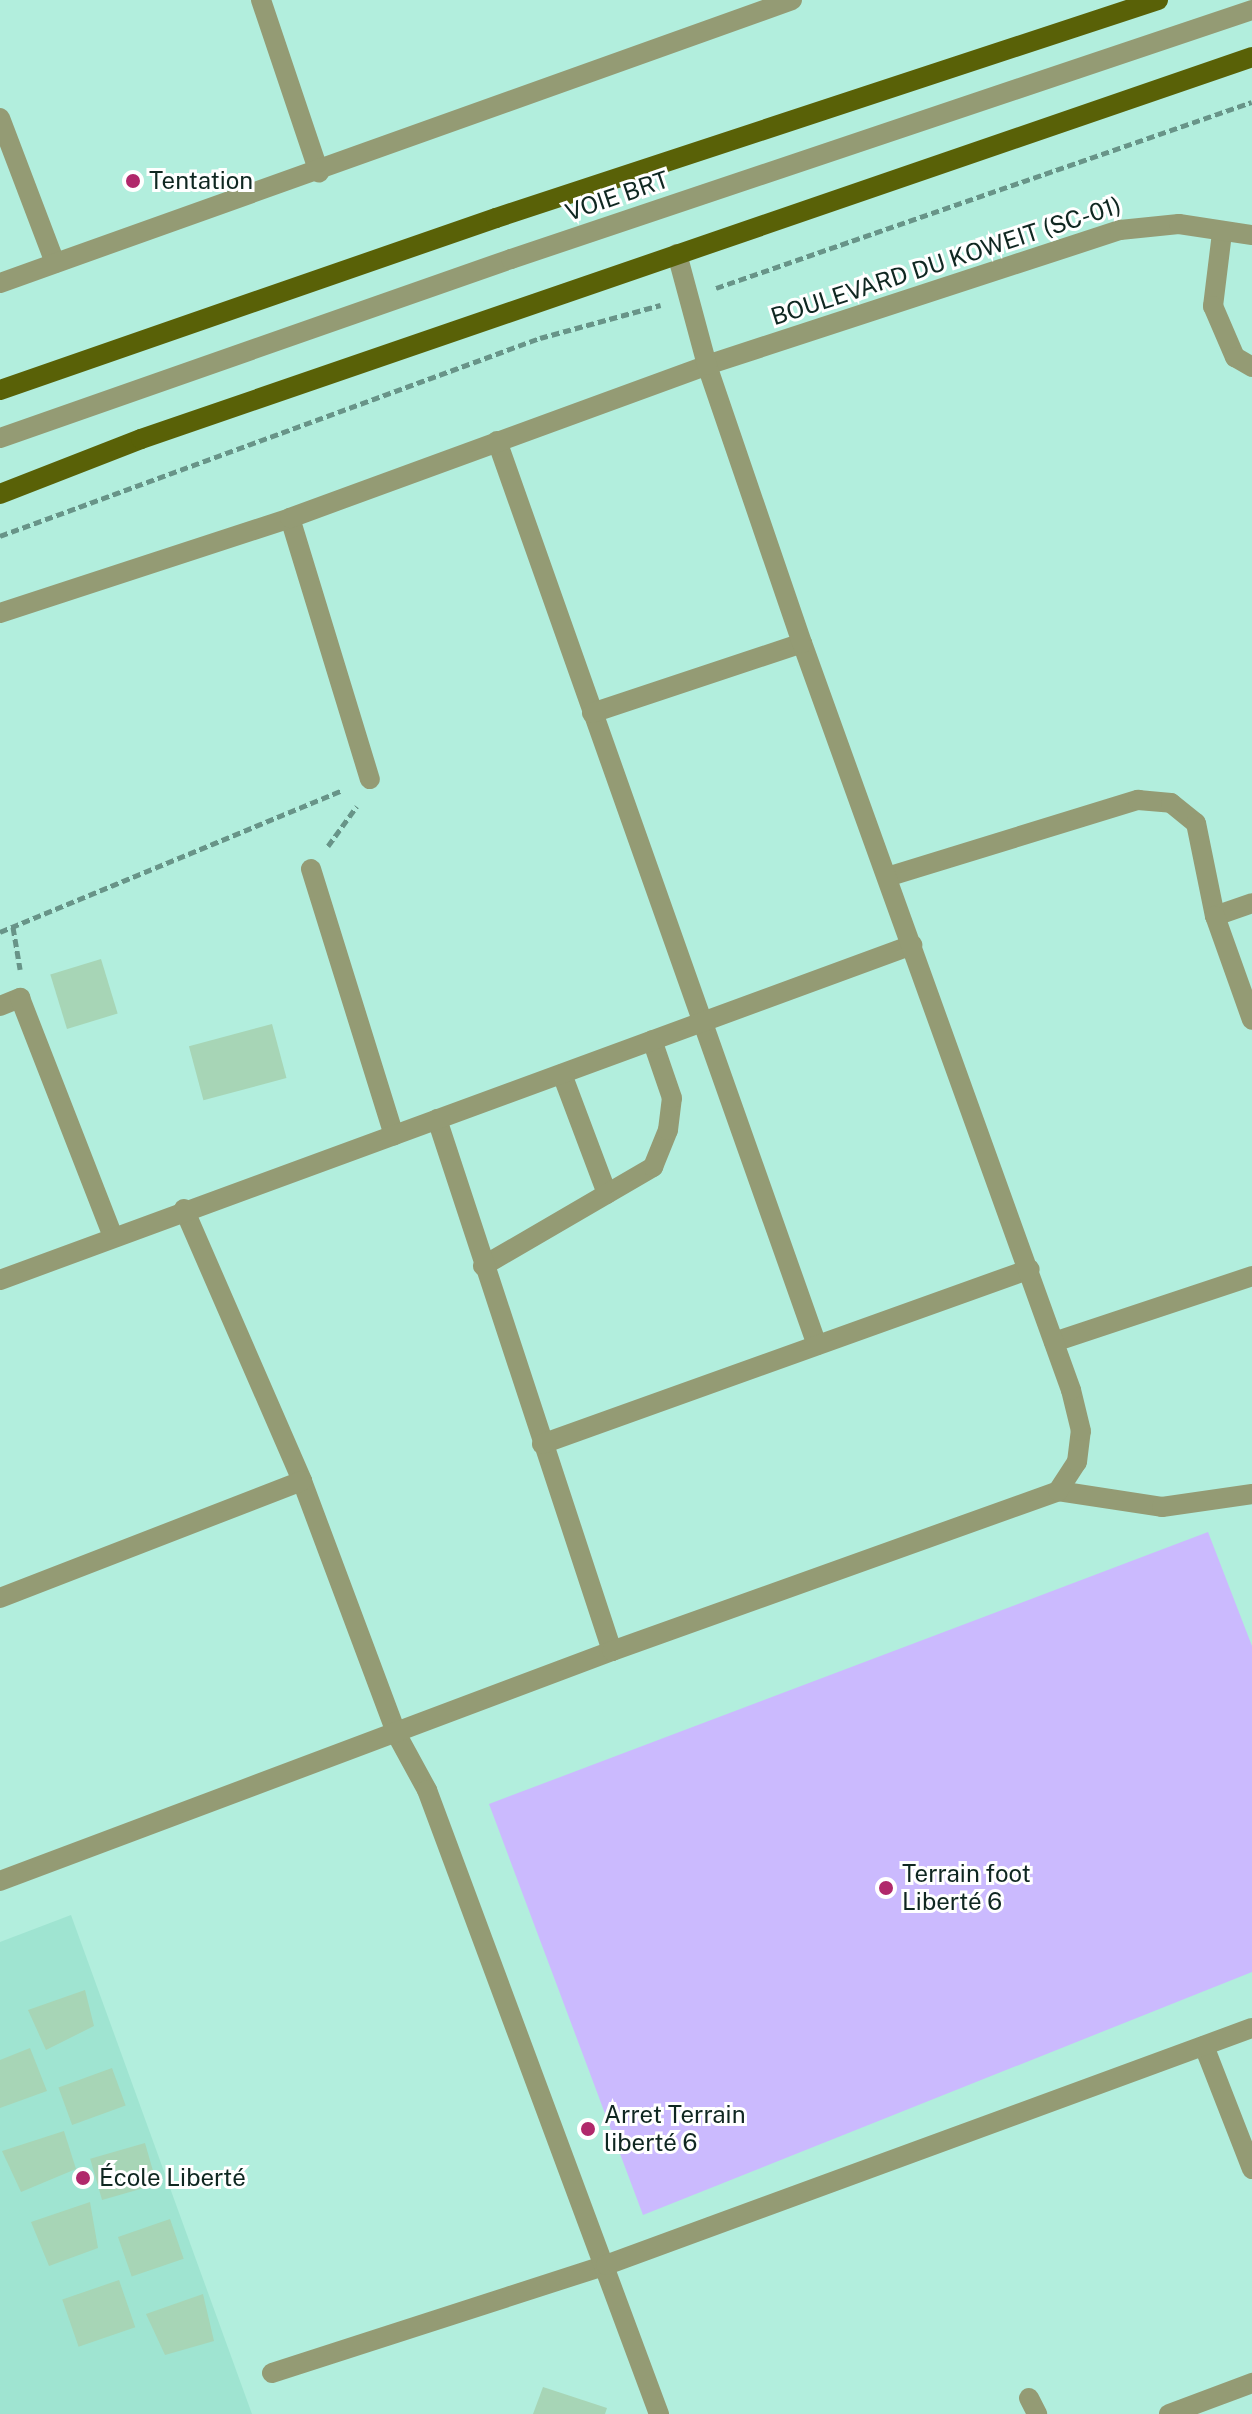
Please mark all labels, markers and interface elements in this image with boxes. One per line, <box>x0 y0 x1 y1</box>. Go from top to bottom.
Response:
street label: VOIE BRT <box>562 165 672 227</box>
place label: Tentation <box>149 167 253 195</box>
marker: Tentation <box>124 172 142 190</box>
street label: BOULEVARD DU KOWEIT (SC-01) <box>767 191 1125 331</box>
place label: Terrain foot Liberté 6 <box>902 1860 1031 1916</box>
marker: Terrain foot Liberté 6 <box>877 1879 895 1897</box>
place label: Arret Terrain liberté 6 <box>604 2101 746 2157</box>
marker: Arret Terrain liberté 6 <box>579 2120 597 2138</box>
place label: École Liberté <box>99 2164 246 2192</box>
marker: École Liberté <box>74 2169 92 2187</box>

